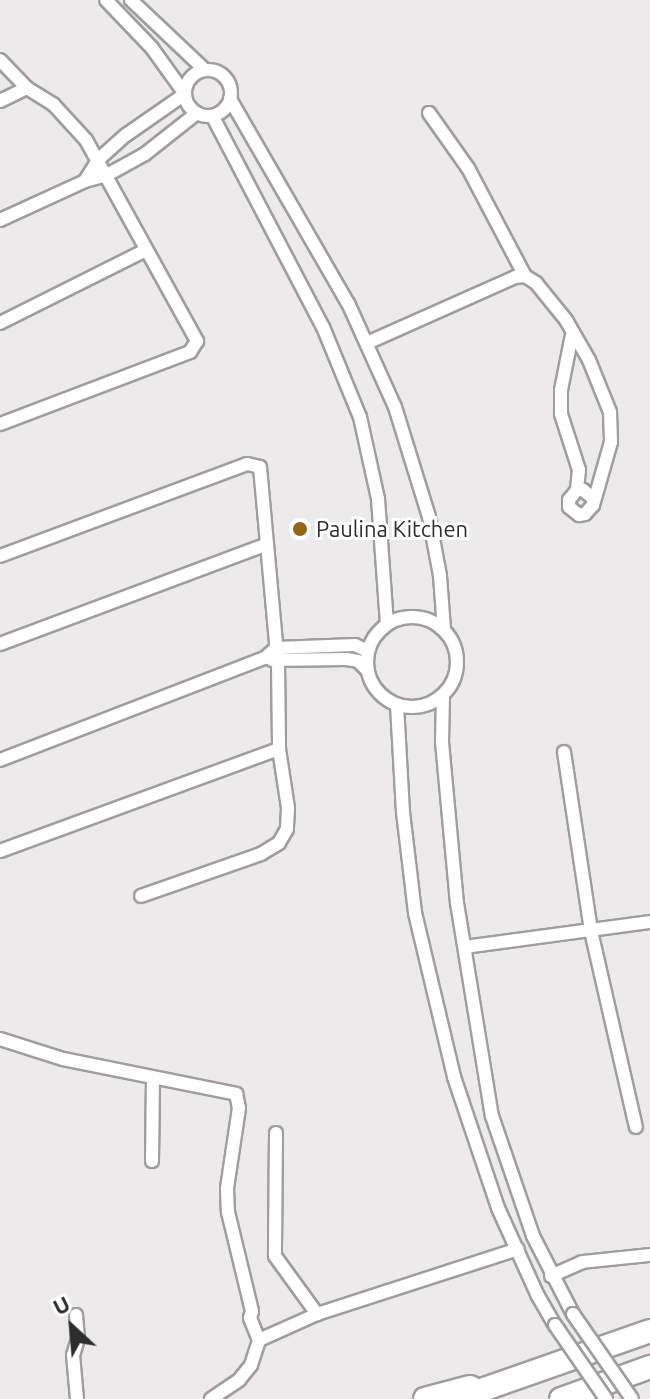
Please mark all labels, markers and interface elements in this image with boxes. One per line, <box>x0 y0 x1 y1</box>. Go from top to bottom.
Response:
place label: Paulina Kitchen <box>316 516 468 542</box>
marker: Paulina Kitchen <box>291 520 309 538</box>
north arrow <box>32 1287 112 1367</box>
text: U <box>49 1290 74 1320</box>

